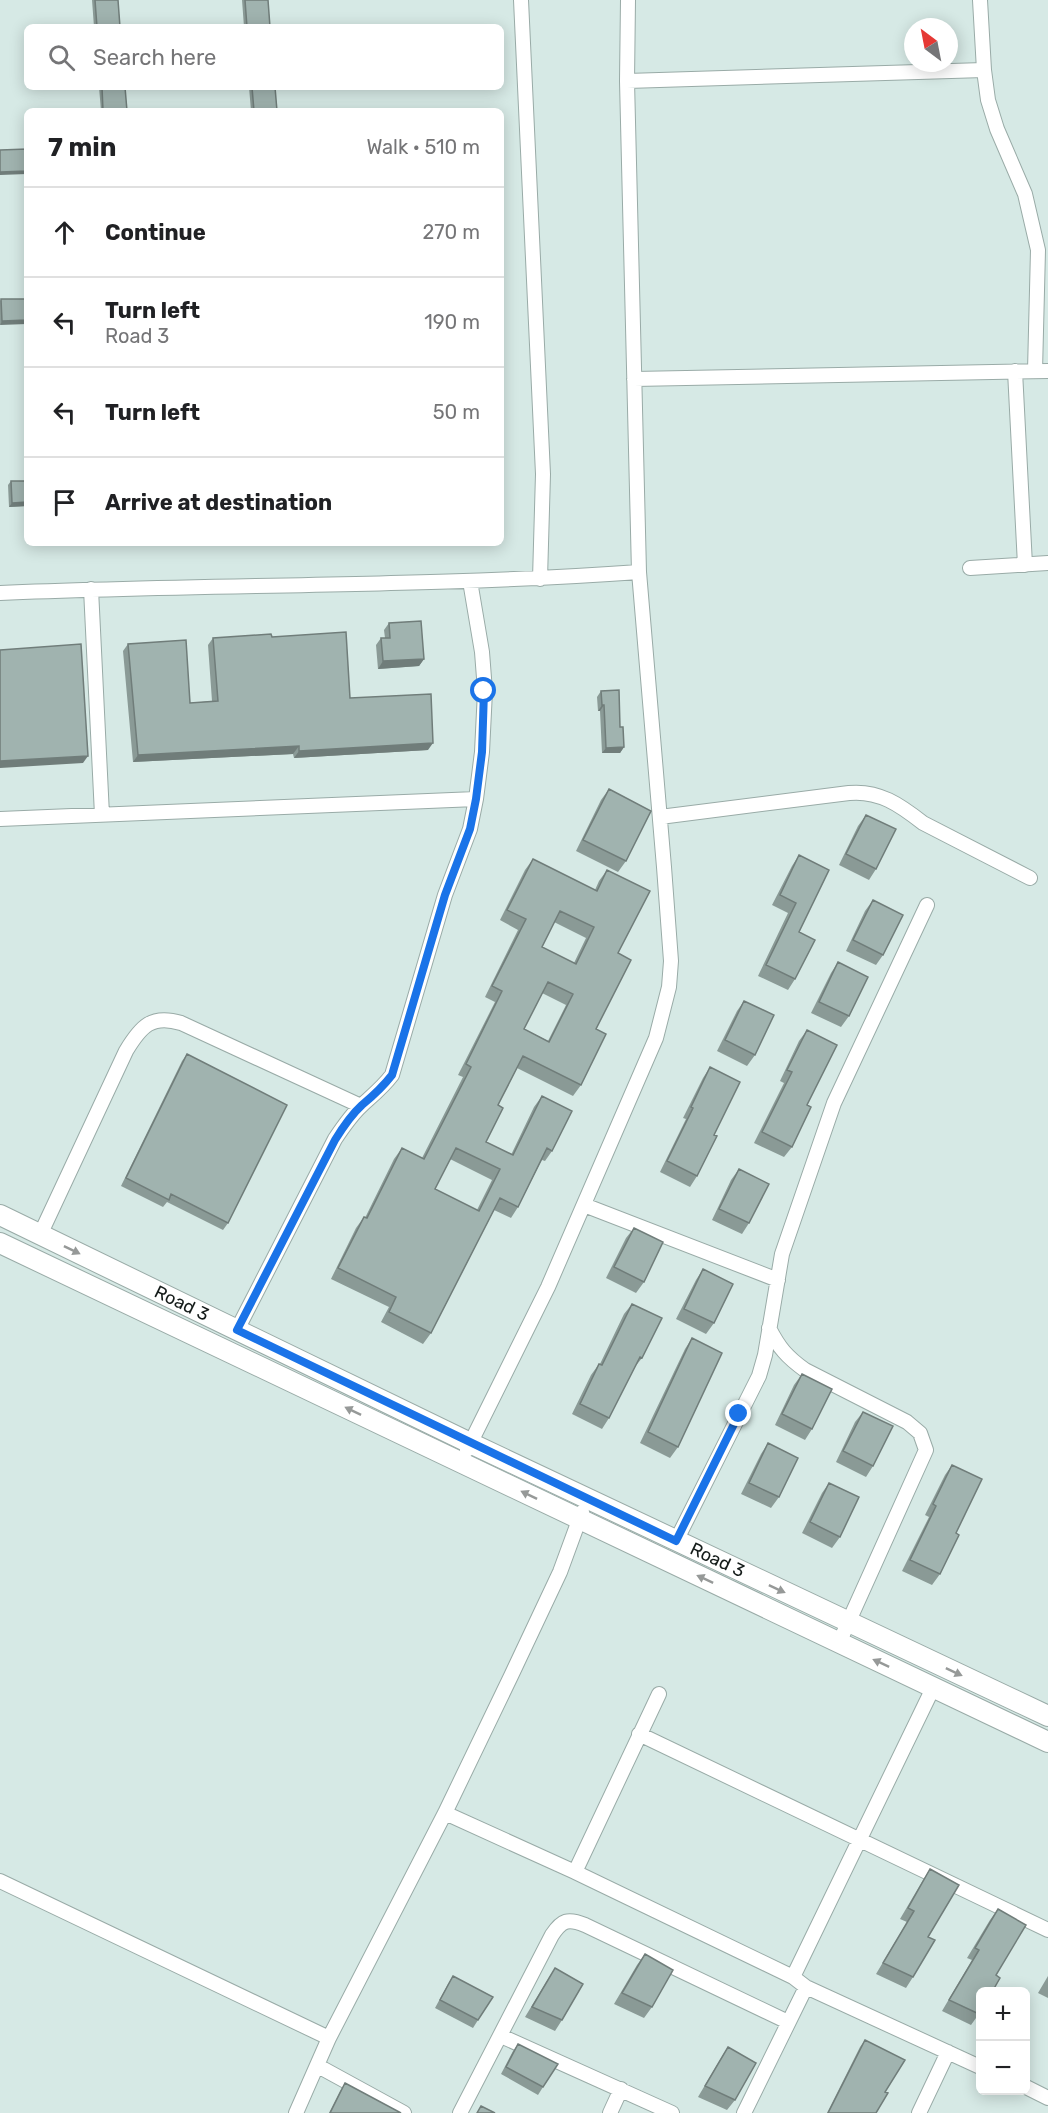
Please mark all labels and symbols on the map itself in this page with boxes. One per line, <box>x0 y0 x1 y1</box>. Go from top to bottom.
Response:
north arrow <box>904 18 958 72</box>
route start <box>470 677 496 703</box>
one-way arrow <box>63 1245 80 1254</box>
street label: Road 3 <box>151 1281 213 1326</box>
route end <box>725 1400 751 1426</box>
one-way arrow <box>344 1407 362 1417</box>
one-way arrow <box>520 1491 538 1501</box>
street label: Road 3 <box>687 1538 748 1582</box>
one-way arrow <box>697 1575 714 1584</box>
one-way arrow <box>769 1584 786 1593</box>
one-way arrow <box>873 1658 890 1667</box>
one-way arrow <box>945 1667 963 1677</box>

